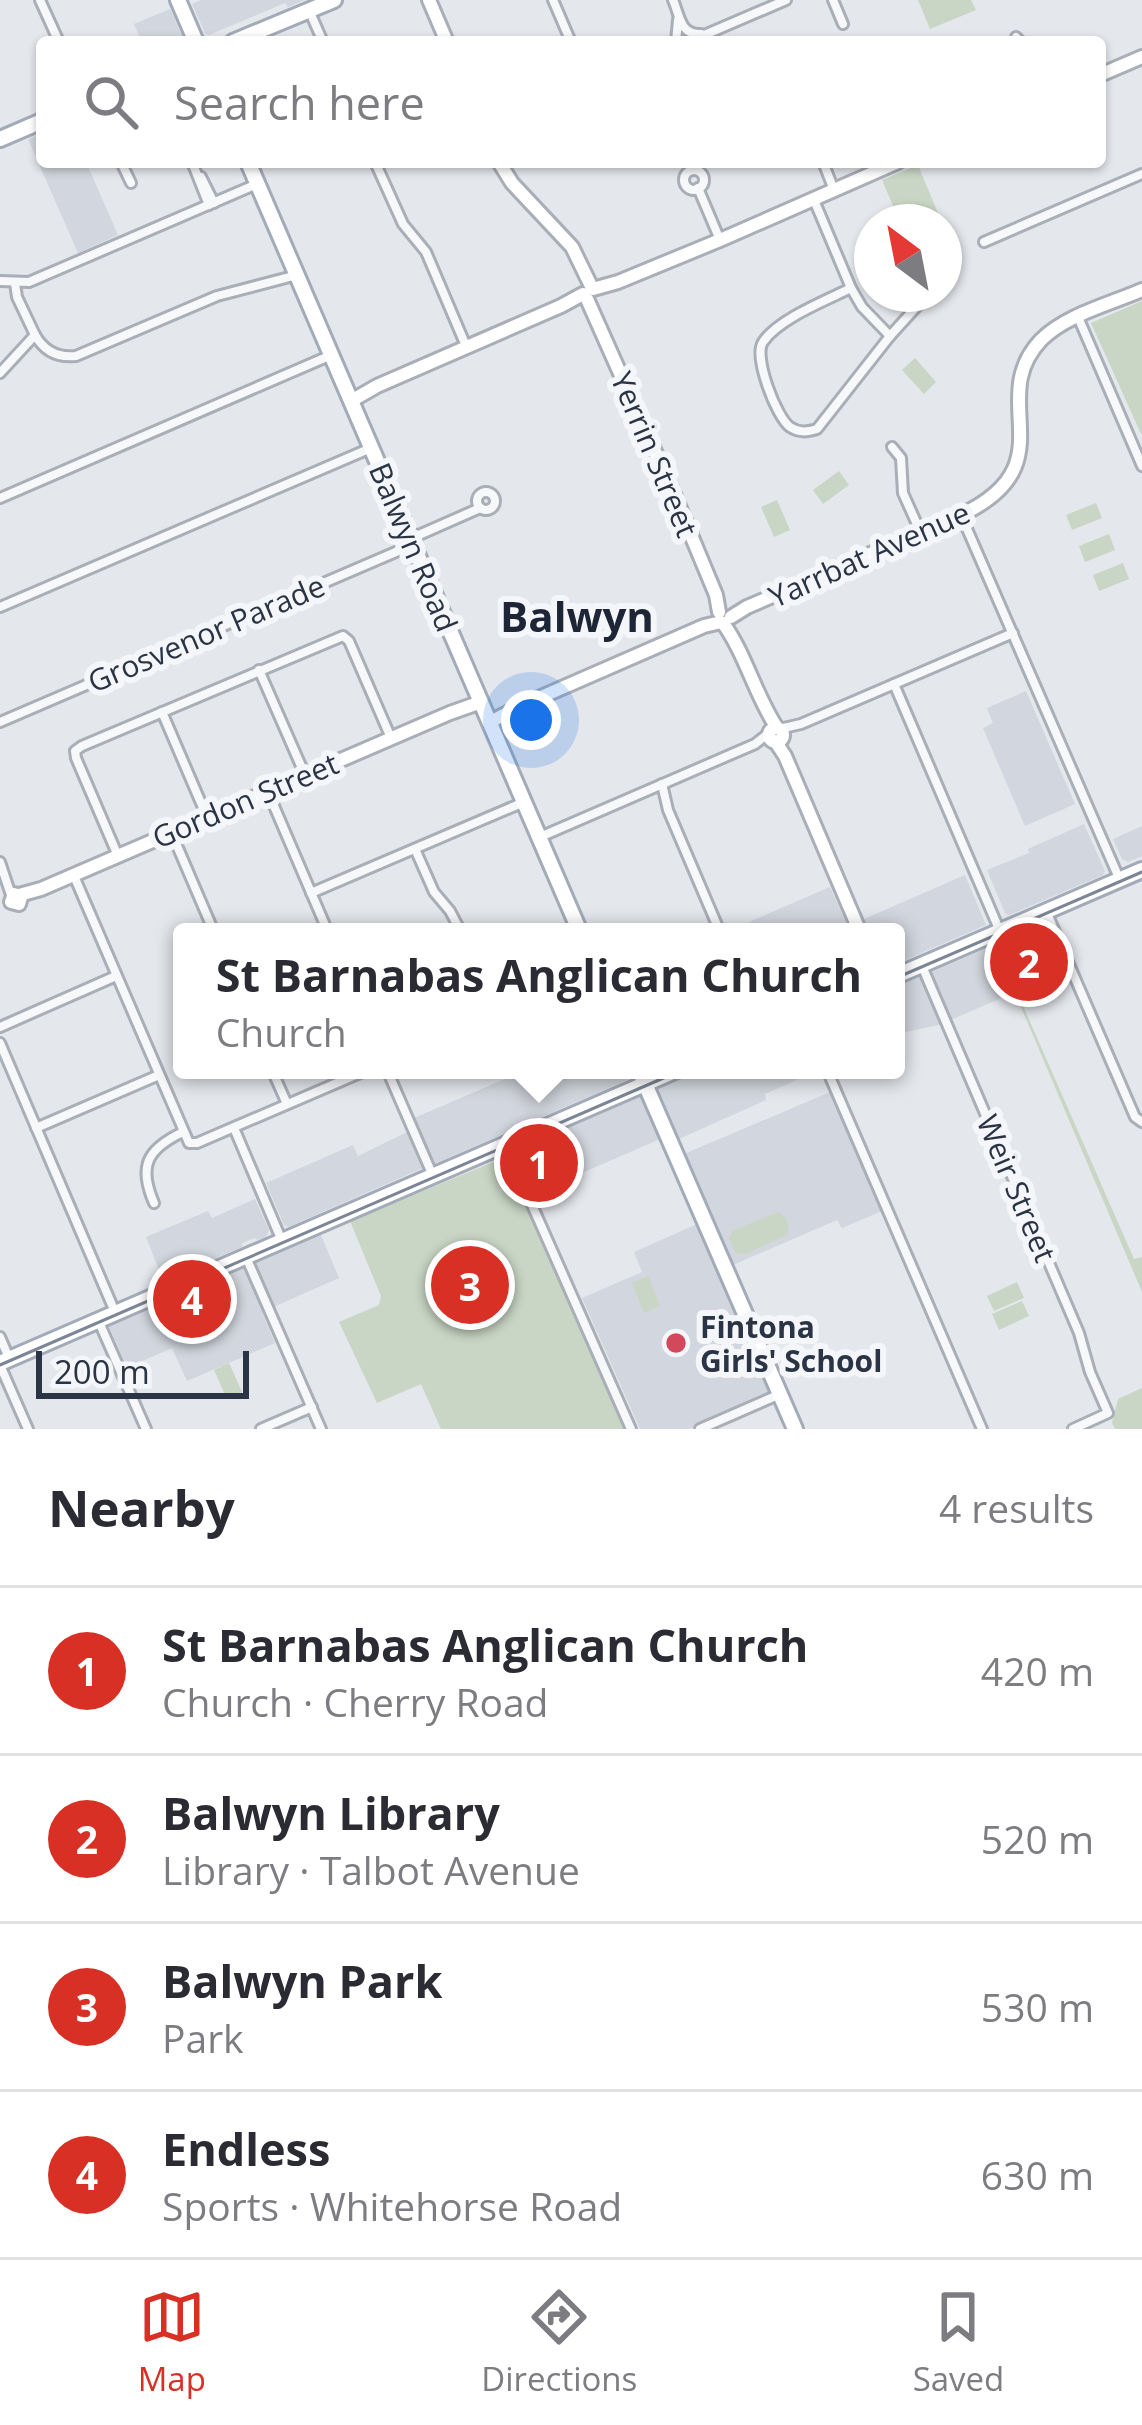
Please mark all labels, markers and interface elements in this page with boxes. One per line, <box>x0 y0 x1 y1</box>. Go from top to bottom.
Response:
search box <box>36 36 1106 168</box>
icon: search <box>78 69 144 135</box>
text: Search here <box>174 72 425 133</box>
north arrow <box>854 204 962 312</box>
street label: Yerrin Street <box>602 365 708 543</box>
street label: Balwyn Road <box>360 456 468 638</box>
street label: Yarrbat Avenue <box>762 491 976 617</box>
street label: Grosvenor Parade <box>81 565 331 701</box>
district label: Balwyn <box>500 587 654 644</box>
your location <box>501 690 561 750</box>
street label: Gordon Street <box>146 742 344 858</box>
pin: 2 <box>990 917 1068 1007</box>
popup <box>173 923 905 1079</box>
text: St Barnabas Anglican Church <box>216 944 862 1005</box>
text: Church <box>216 1005 347 1058</box>
street label: Weir Street <box>968 1108 1066 1268</box>
pin: 1 <box>500 1118 578 1208</box>
pin: 3 <box>431 1240 509 1330</box>
pin: 4 <box>153 1254 231 1344</box>
place label: Fintona Girls' School <box>700 1306 882 1381</box>
marker: Fintona Girls' School <box>663 1330 689 1356</box>
scale bar <box>36 1345 249 1398</box>
text: 200 m <box>54 1349 150 1394</box>
text: Nearby <box>48 1472 235 1542</box>
text: 4 results <box>939 1481 1094 1534</box>
text: St Barnabas Anglican Church <box>162 1614 808 1675</box>
text: 1 <box>76 1644 98 1697</box>
text: 420 m <box>981 1644 1094 1697</box>
text: Church · Cherry Road <box>162 1675 548 1728</box>
text: Balwyn Library <box>162 1782 500 1843</box>
text: 2 <box>76 1812 98 1865</box>
text: 520 m <box>981 1812 1094 1865</box>
text: Library · Talbot Avenue <box>162 1843 580 1896</box>
text: Balwyn Park <box>162 1950 442 2011</box>
text: 3 <box>76 1980 98 2033</box>
text: 530 m <box>981 1980 1094 2033</box>
text: Park <box>162 2011 244 2064</box>
text: Endless <box>162 2118 330 2179</box>
text: 4 <box>76 2148 98 2201</box>
text: 630 m <box>981 2148 1094 2201</box>
text: Sports · Whitehorse Road <box>162 2179 622 2232</box>
tab: Map <box>138 2284 206 2401</box>
tab: Directions <box>481 2284 637 2401</box>
tab: Saved <box>913 2284 1004 2401</box>

